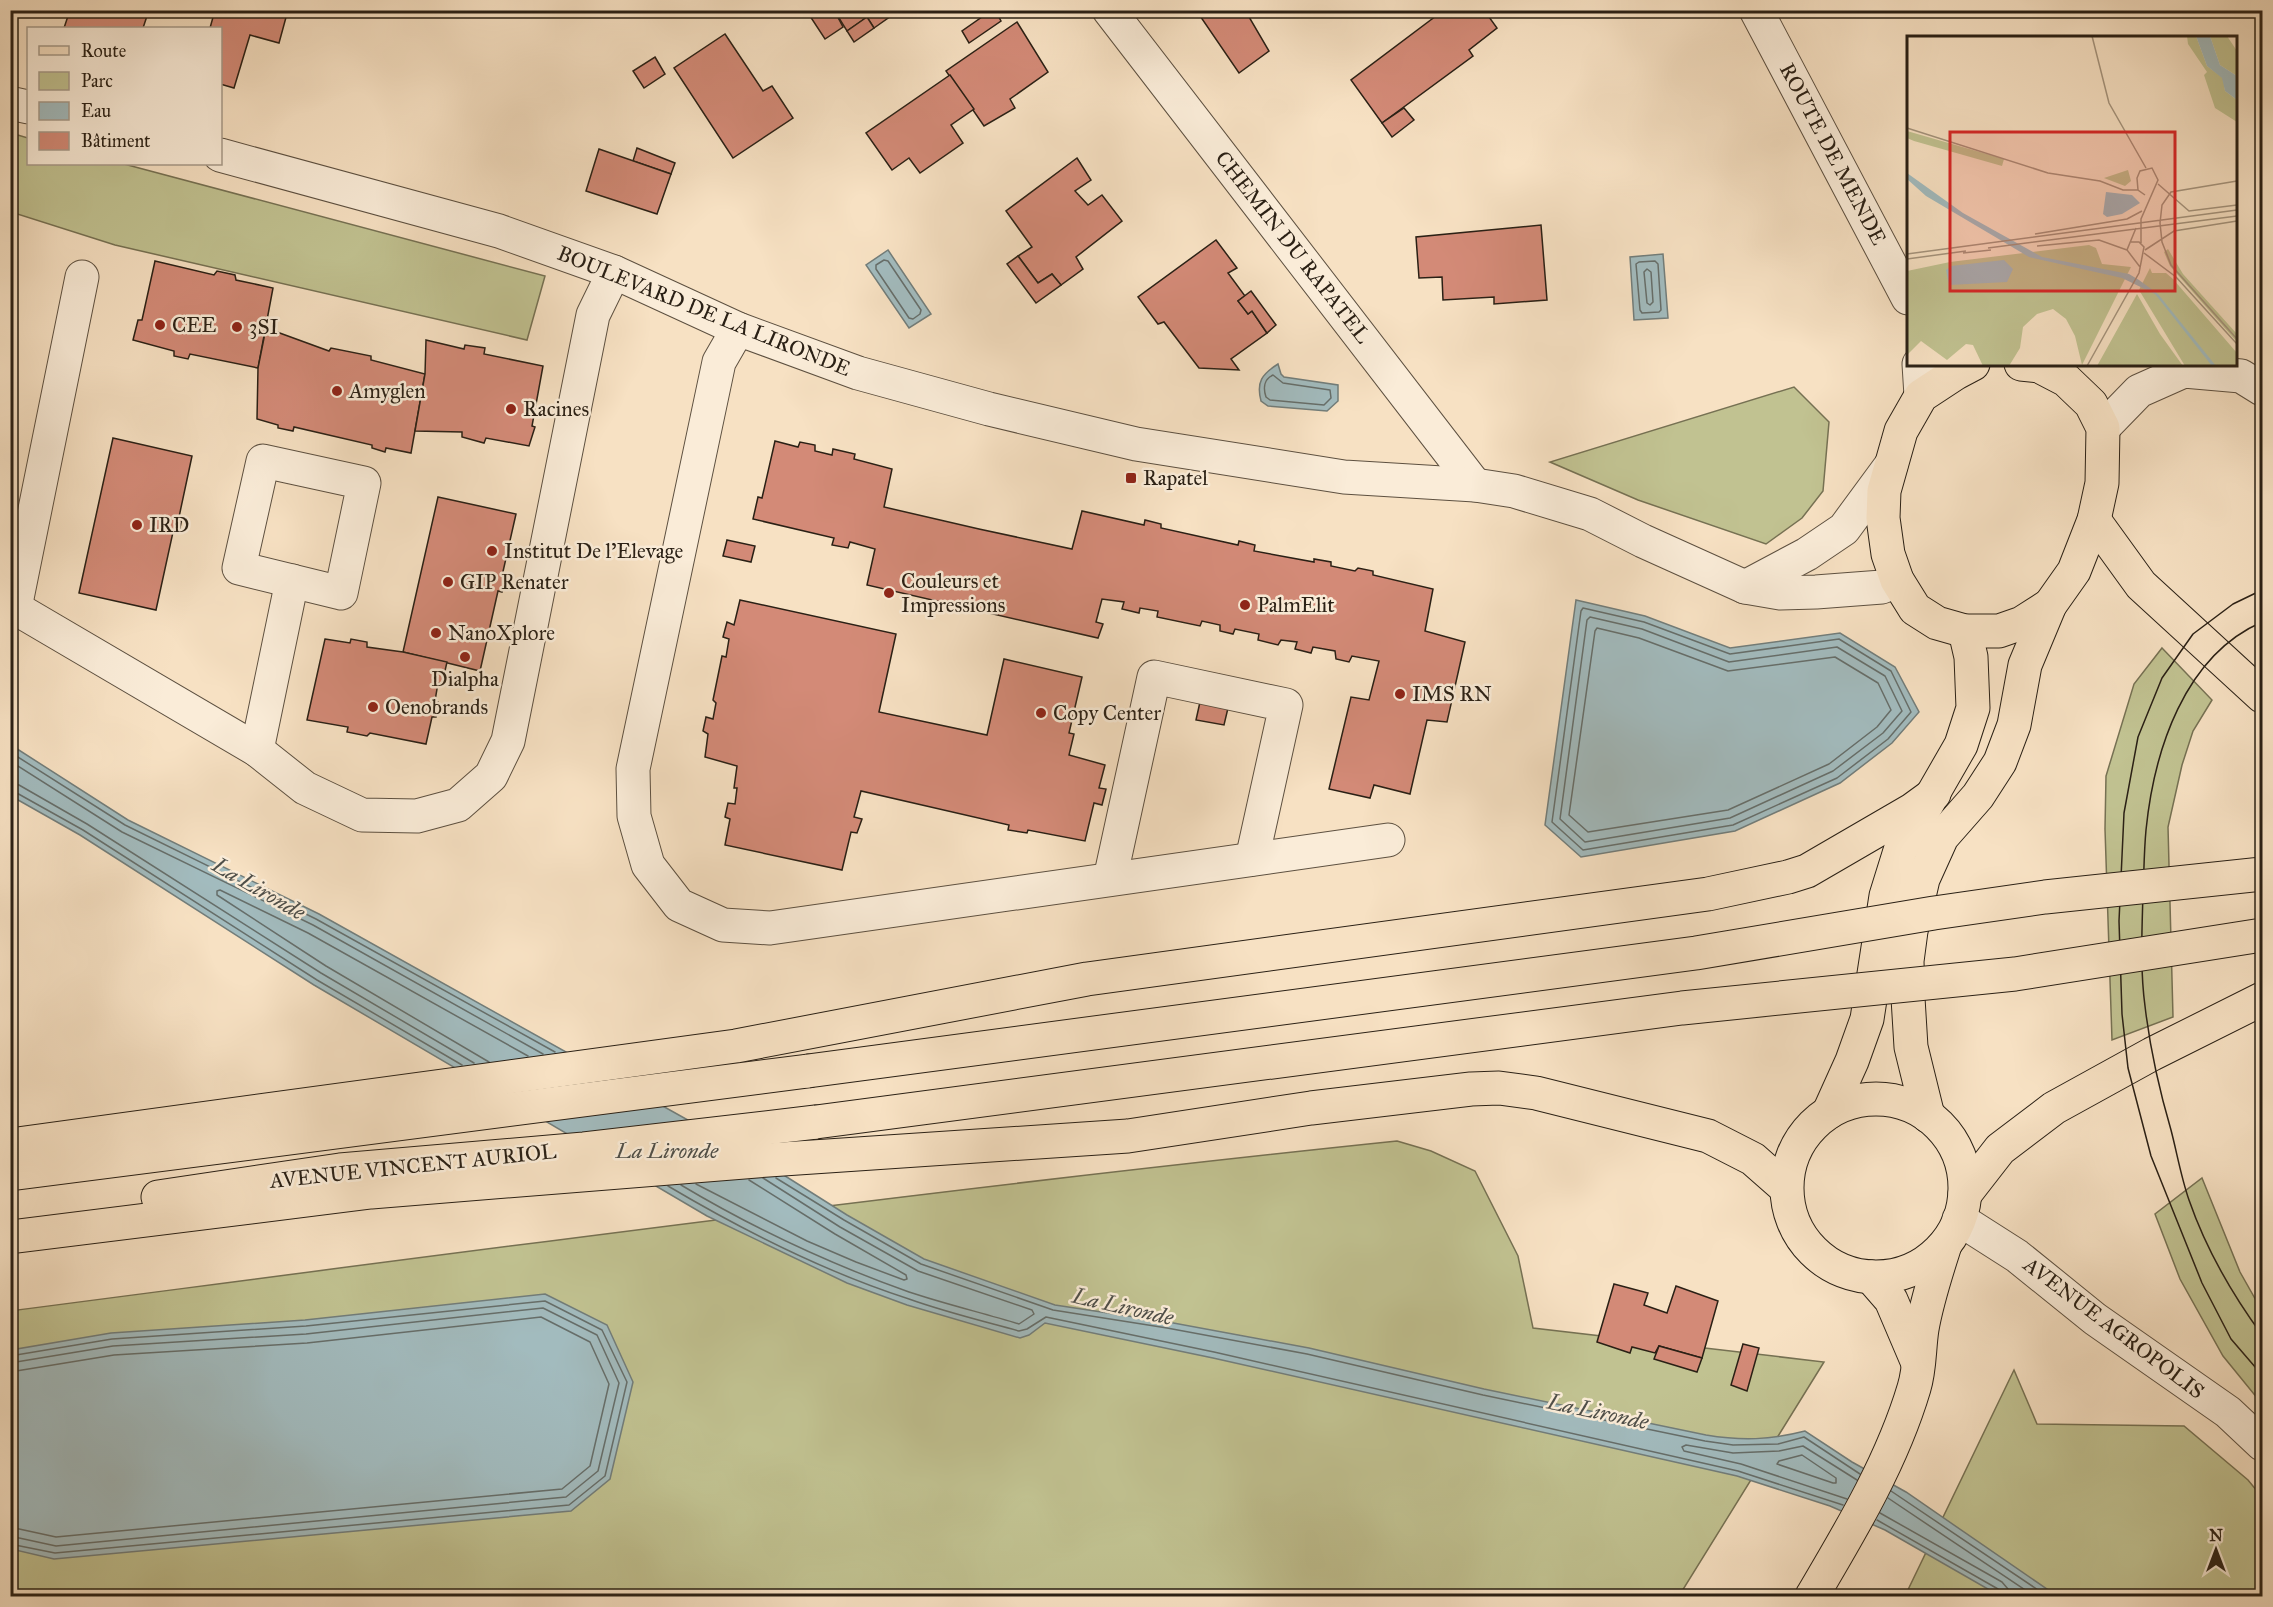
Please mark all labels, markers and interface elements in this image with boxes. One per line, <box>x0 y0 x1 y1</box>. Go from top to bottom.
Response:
legend <box>27 27 222 165</box>
inset map <box>1907 36 2237 366</box>
text: Route <box>81 40 126 62</box>
street label: ROUTE DE MENDE <box>1774 59 1892 249</box>
text: Parc <box>81 70 113 92</box>
text: Eau <box>81 100 111 122</box>
text: Bâtiment <box>81 130 151 152</box>
street label: CHEMIN DU RAPATEL <box>1210 146 1376 349</box>
street label: BOULEVARD DE LA LIRONDE <box>553 240 855 382</box>
place label: CEE <box>172 312 216 338</box>
place label: 3SI <box>249 314 278 340</box>
marker: CEE <box>153 318 167 332</box>
marker: 3SI <box>230 320 244 334</box>
place label: Amyglen <box>348 378 426 404</box>
marker: Amyglen <box>330 384 344 398</box>
place label: Racines <box>523 396 589 422</box>
marker: Racines <box>504 402 518 416</box>
place label: Rapatel <box>1143 465 1208 491</box>
marker: Rapatel <box>1124 471 1138 485</box>
place label: IRD <box>149 512 189 538</box>
marker: IRD <box>130 518 144 532</box>
place label: Institut De l'Elevage <box>504 538 683 564</box>
marker: Institut De l'Elevage <box>485 544 499 558</box>
place label: Couleurs et Impressions <box>901 568 1005 618</box>
place label: GIP Renater <box>460 569 569 595</box>
marker: GIP Renater <box>441 575 455 589</box>
marker: Couleurs et Impressions <box>882 586 896 600</box>
place label: PalmElit <box>1257 592 1335 618</box>
marker: PalmElit <box>1238 598 1252 612</box>
place label: NanoXplore <box>448 620 555 646</box>
marker: NanoXplore <box>429 626 443 640</box>
marker: Dialpha <box>458 650 472 664</box>
place label: Dialpha <box>431 666 499 692</box>
place label: IMS RN <box>1412 681 1492 707</box>
marker: IMS RN <box>1393 687 1407 701</box>
place label: Oenobrands <box>385 694 488 720</box>
marker: Oenobrands <box>366 700 380 714</box>
place label: Copy Center <box>1053 700 1161 726</box>
marker: Copy Center <box>1034 706 1048 720</box>
water label: La Lironde <box>207 851 311 926</box>
water label: La Lironde <box>615 1137 719 1164</box>
street label: AVENUE VINCENT AURIOL <box>267 1138 558 1194</box>
street label: AVENUE AGROPOLIS <box>2018 1251 2210 1404</box>
water label: La Lironde <box>1069 1282 1177 1331</box>
water label: La Lironde <box>1544 1387 1652 1436</box>
north arrow <box>2186 1520 2246 1580</box>
text: N <box>2209 1526 2223 1545</box>

